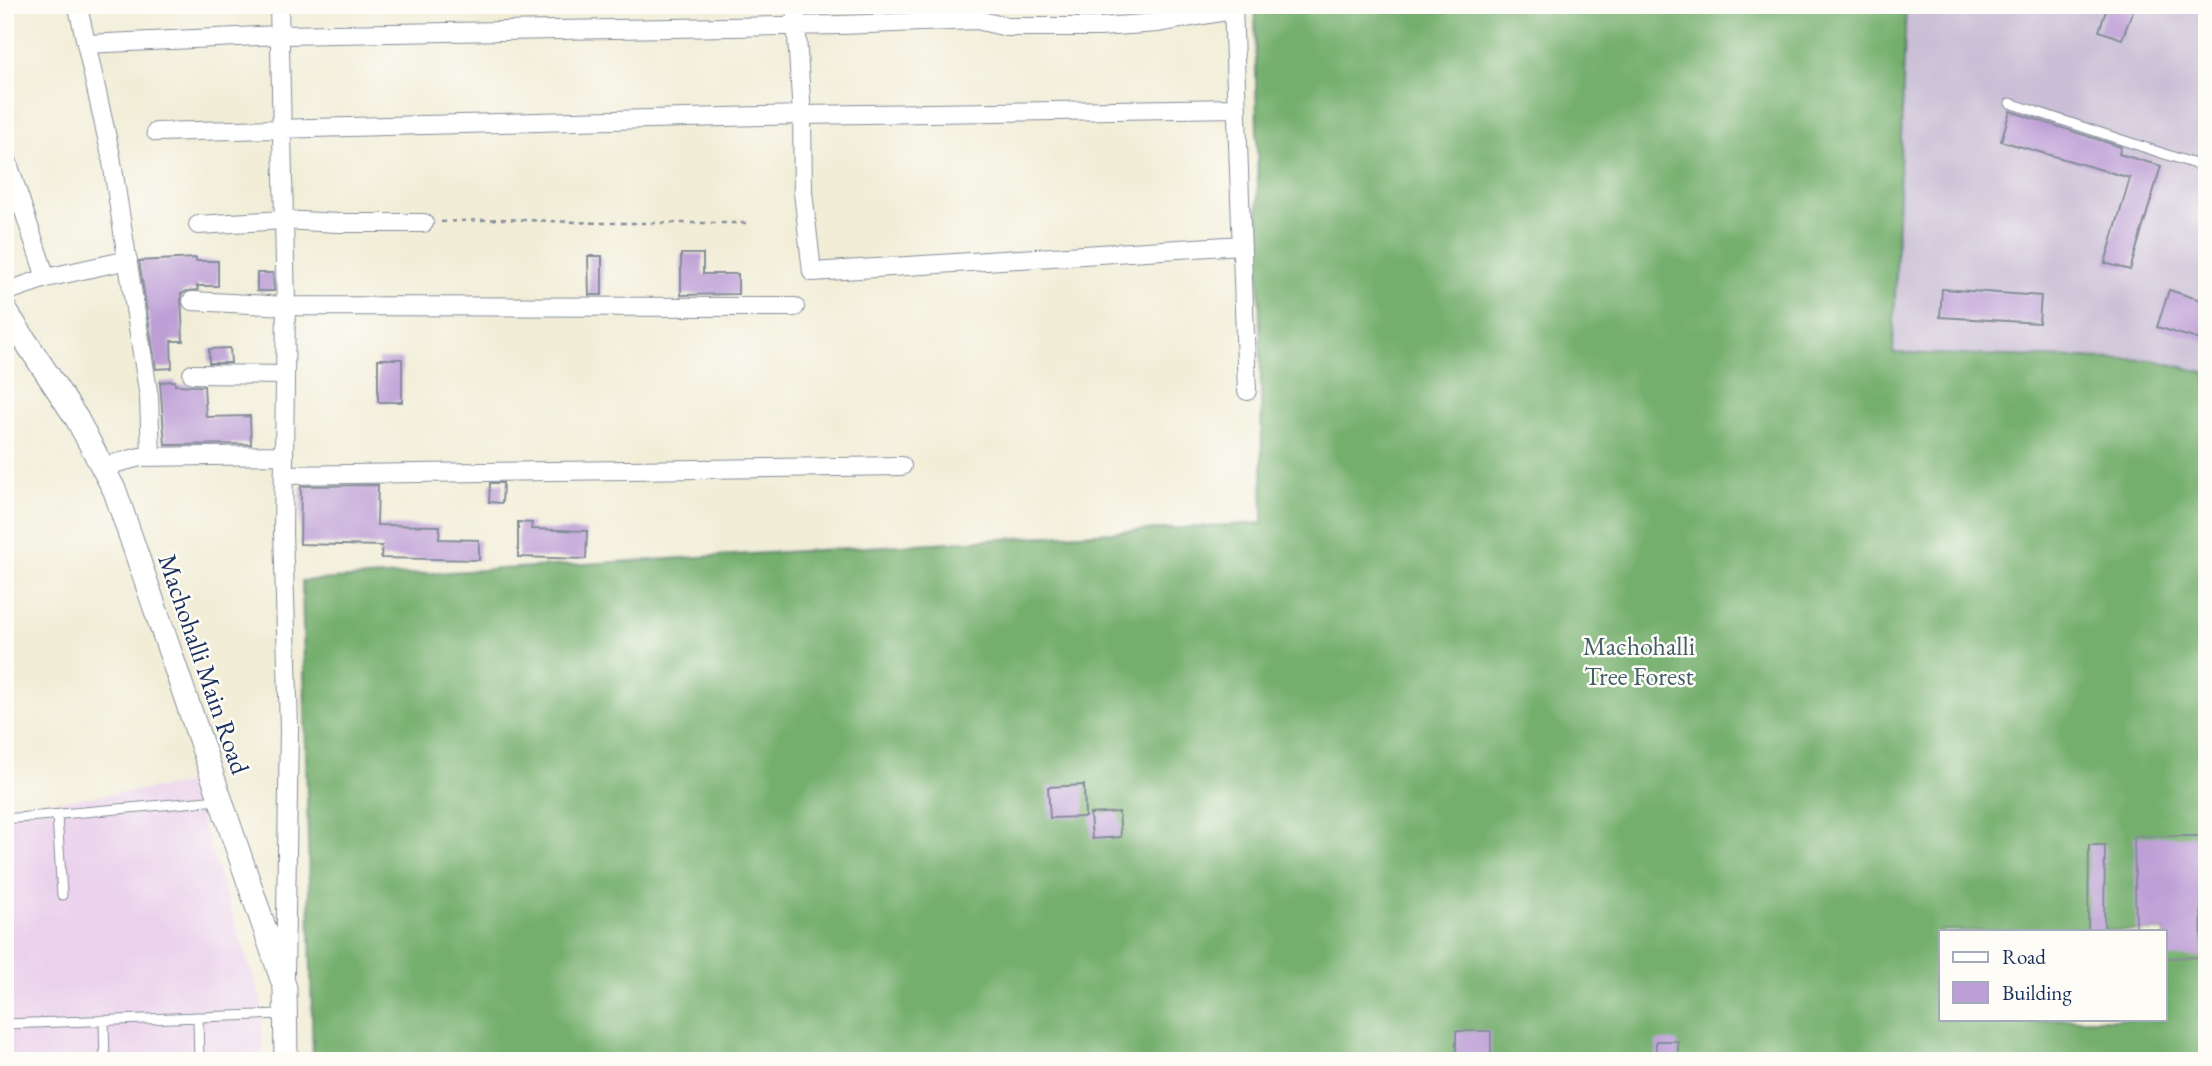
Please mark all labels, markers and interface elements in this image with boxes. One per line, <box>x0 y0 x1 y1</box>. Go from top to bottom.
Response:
street label: Machohalli Main Road <box>150 549 258 779</box>
park label: Machohalli Tree Forest <box>1583 629 1695 693</box>
legend <box>1939 930 2166 1020</box>
text: Road <box>2002 943 2046 970</box>
text: Building <box>2002 979 2072 1006</box>

